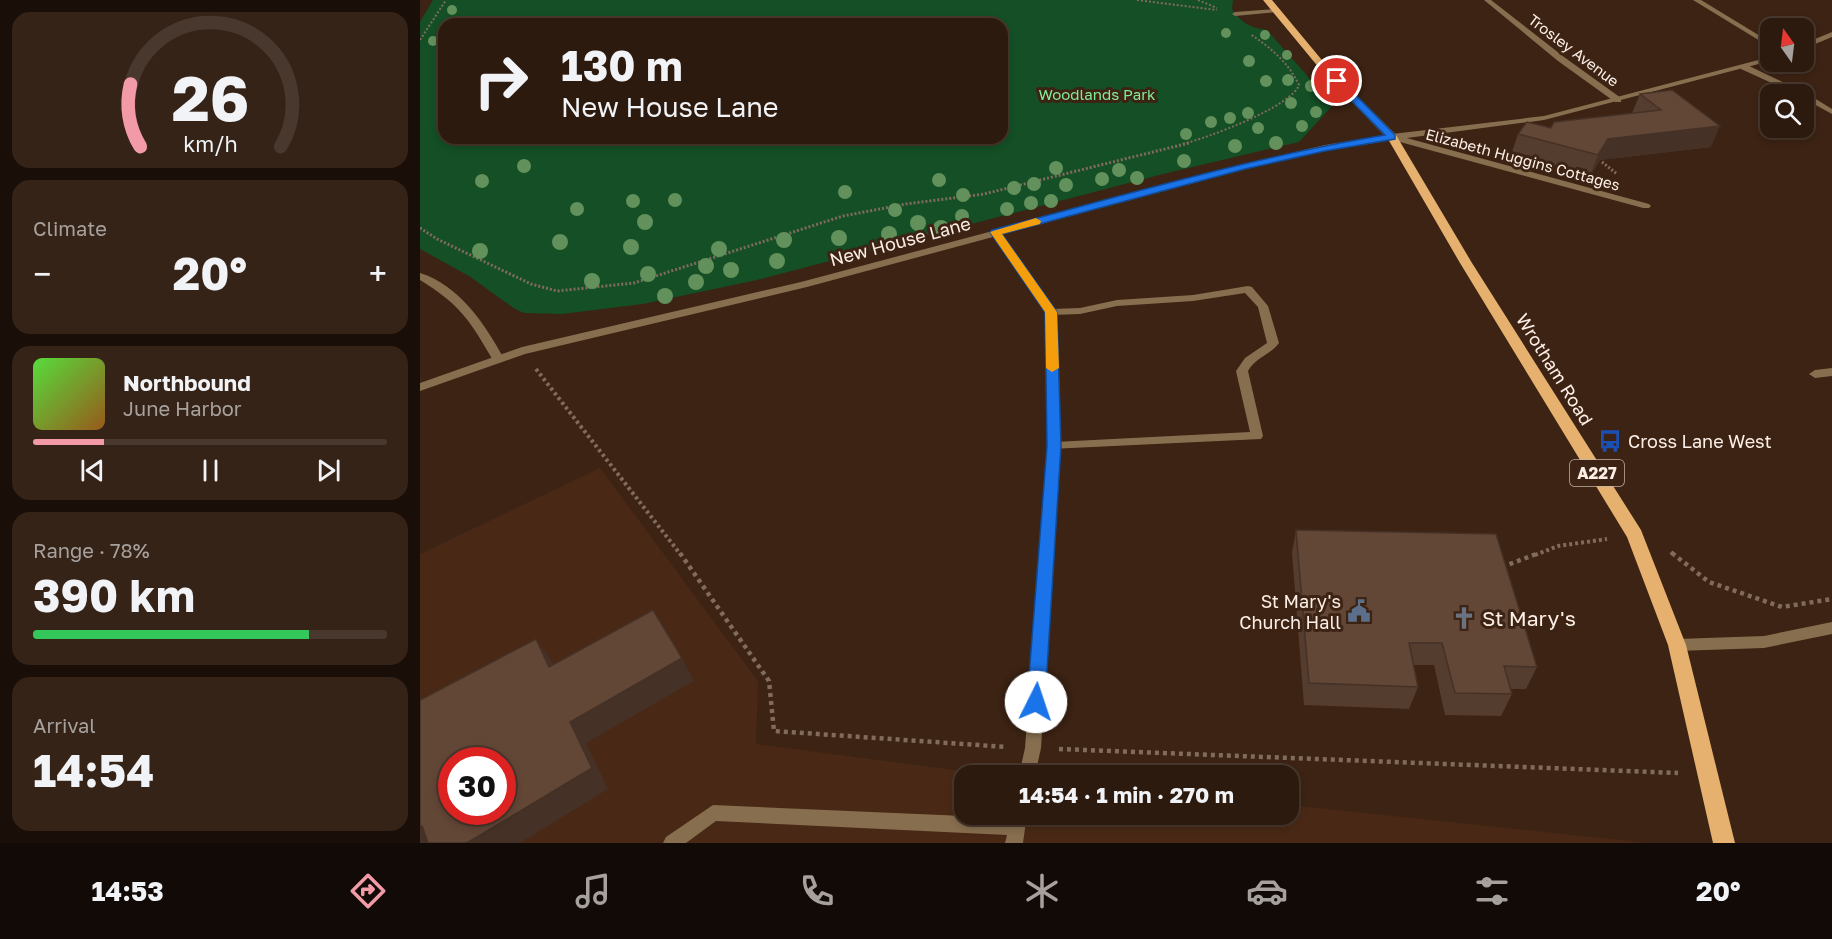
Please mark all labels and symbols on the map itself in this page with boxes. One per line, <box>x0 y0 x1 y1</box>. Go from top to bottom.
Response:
street label: Trosley Avenue <box>1525 10 1623 90</box>
north arrow <box>1760 18 1814 72</box>
pin <box>1311 55 1362 106</box>
park label: Woodlands Park <box>1039 85 1156 103</box>
street label: Elizabeth Huggins Cottages <box>1424 124 1622 194</box>
street label: New House Lane <box>827 212 973 270</box>
street label: Wrotham Road <box>1512 309 1598 429</box>
bus stop icon: Cross Lane West <box>1597 428 1623 454</box>
place label: Cross Lane West <box>1628 430 1772 452</box>
road number: A227 <box>1570 460 1624 486</box>
place label: St Mary's Church Hall <box>1239 590 1341 633</box>
public building icon: St Mary's Church Hall <box>1346 598 1372 624</box>
church icon: St Mary's <box>1451 605 1477 631</box>
place label: St Mary's <box>1482 605 1576 631</box>
position arrow <box>1004 670 1068 734</box>
speed limit sign: 30 <box>438 747 516 825</box>

